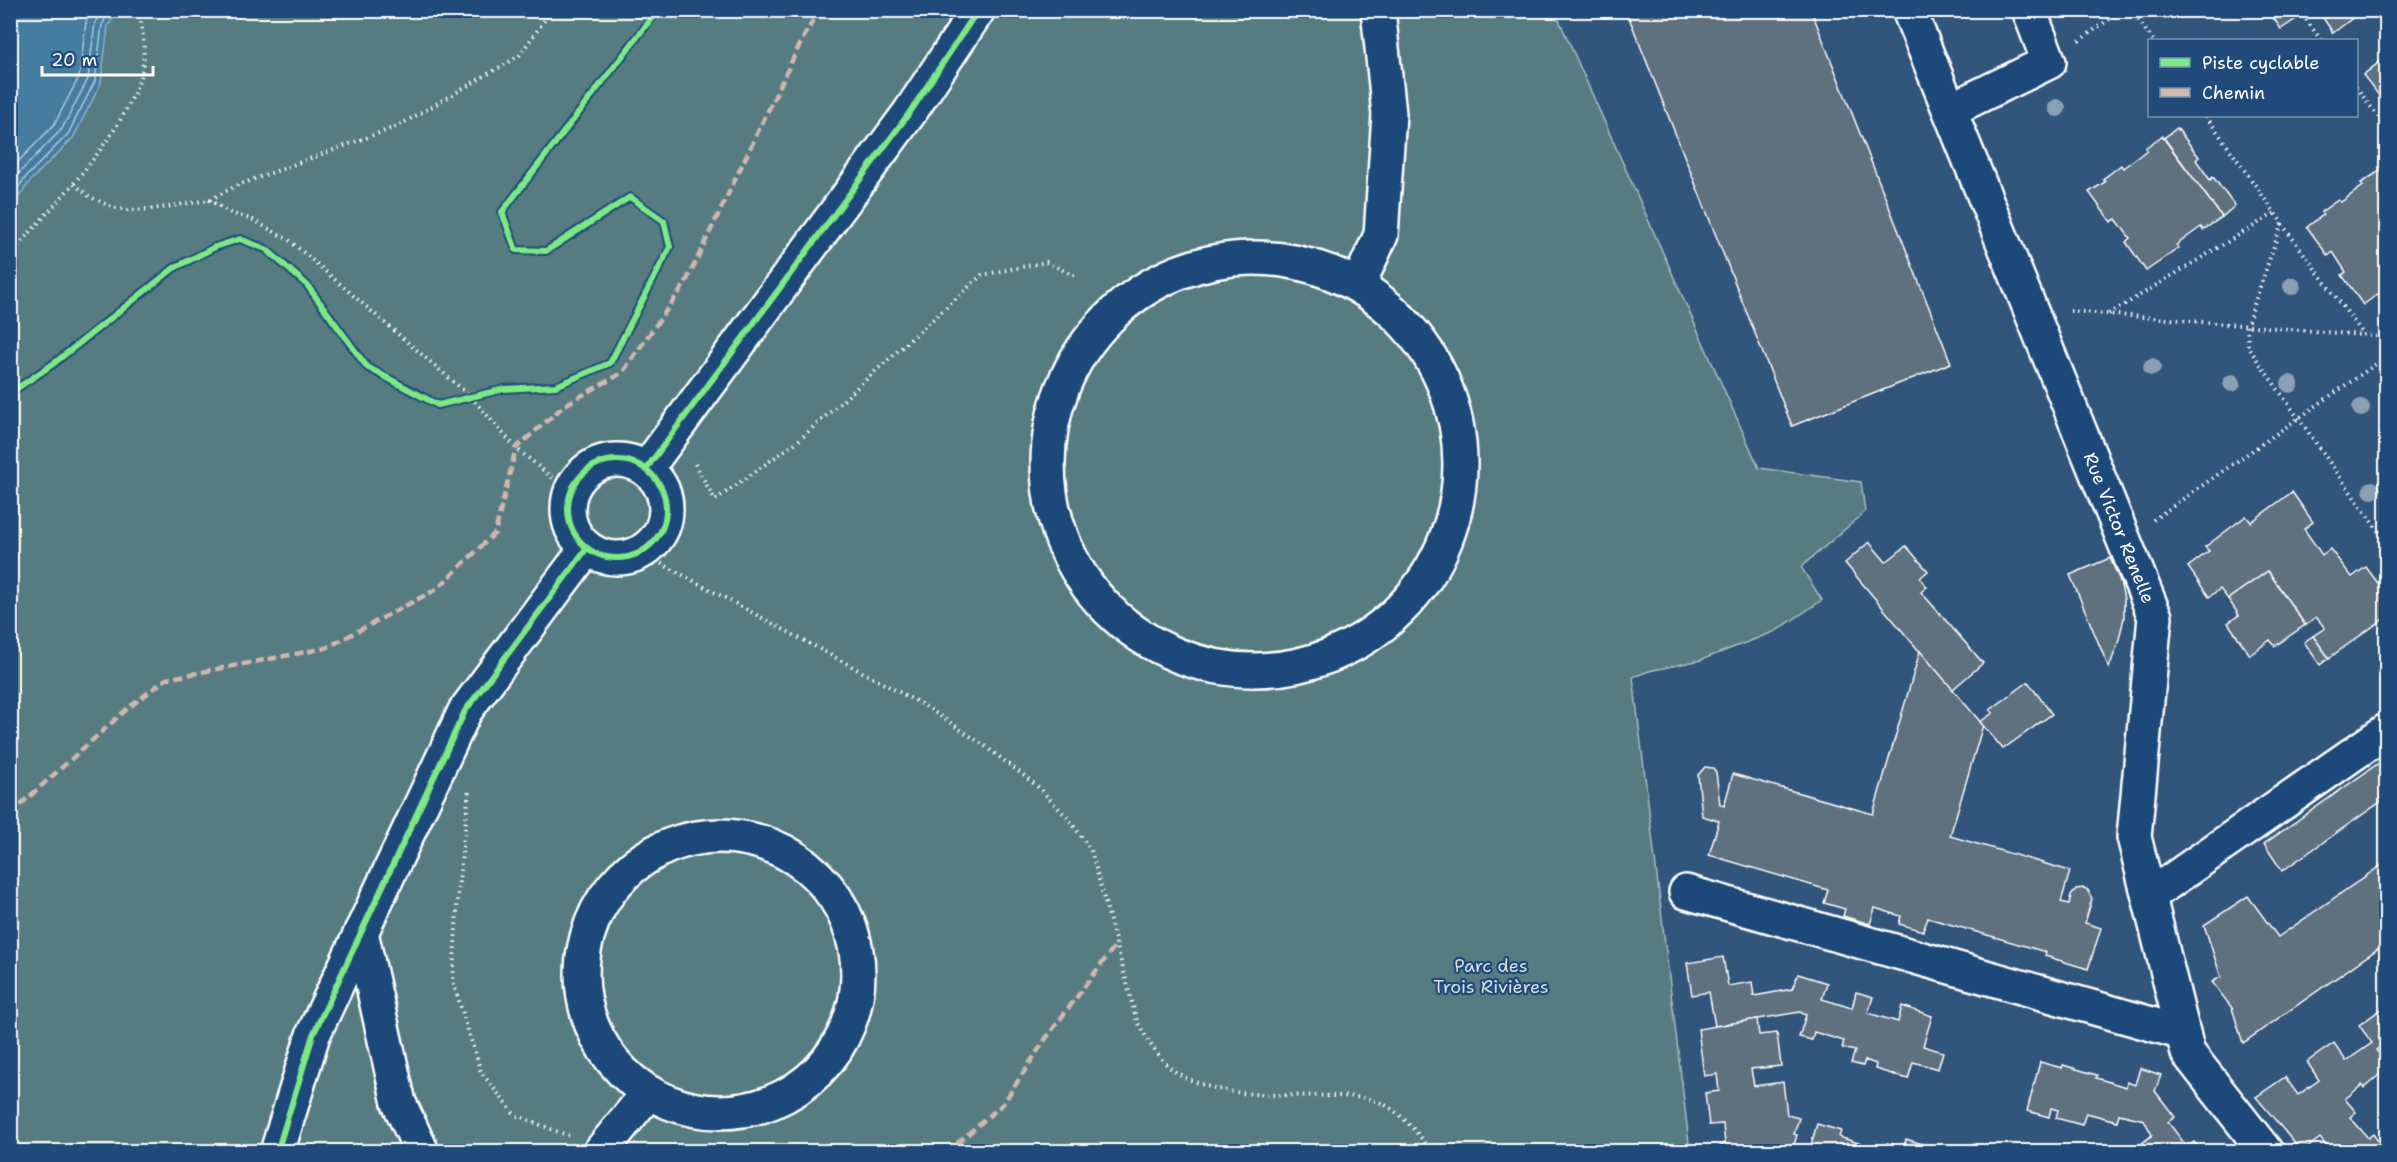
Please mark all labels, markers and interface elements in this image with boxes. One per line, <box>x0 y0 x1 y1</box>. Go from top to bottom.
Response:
scale bar <box>42 39 153 77</box>
legend <box>2148 39 2358 117</box>
text: 20 m <box>51 48 97 72</box>
text: Piste cyclable <box>2202 51 2319 75</box>
text: Chemin <box>2202 81 2265 105</box>
street label: Rue Victor Renelle <box>2078 449 2160 607</box>
park label: Parc des Trois Rivières <box>1433 954 1549 999</box>

